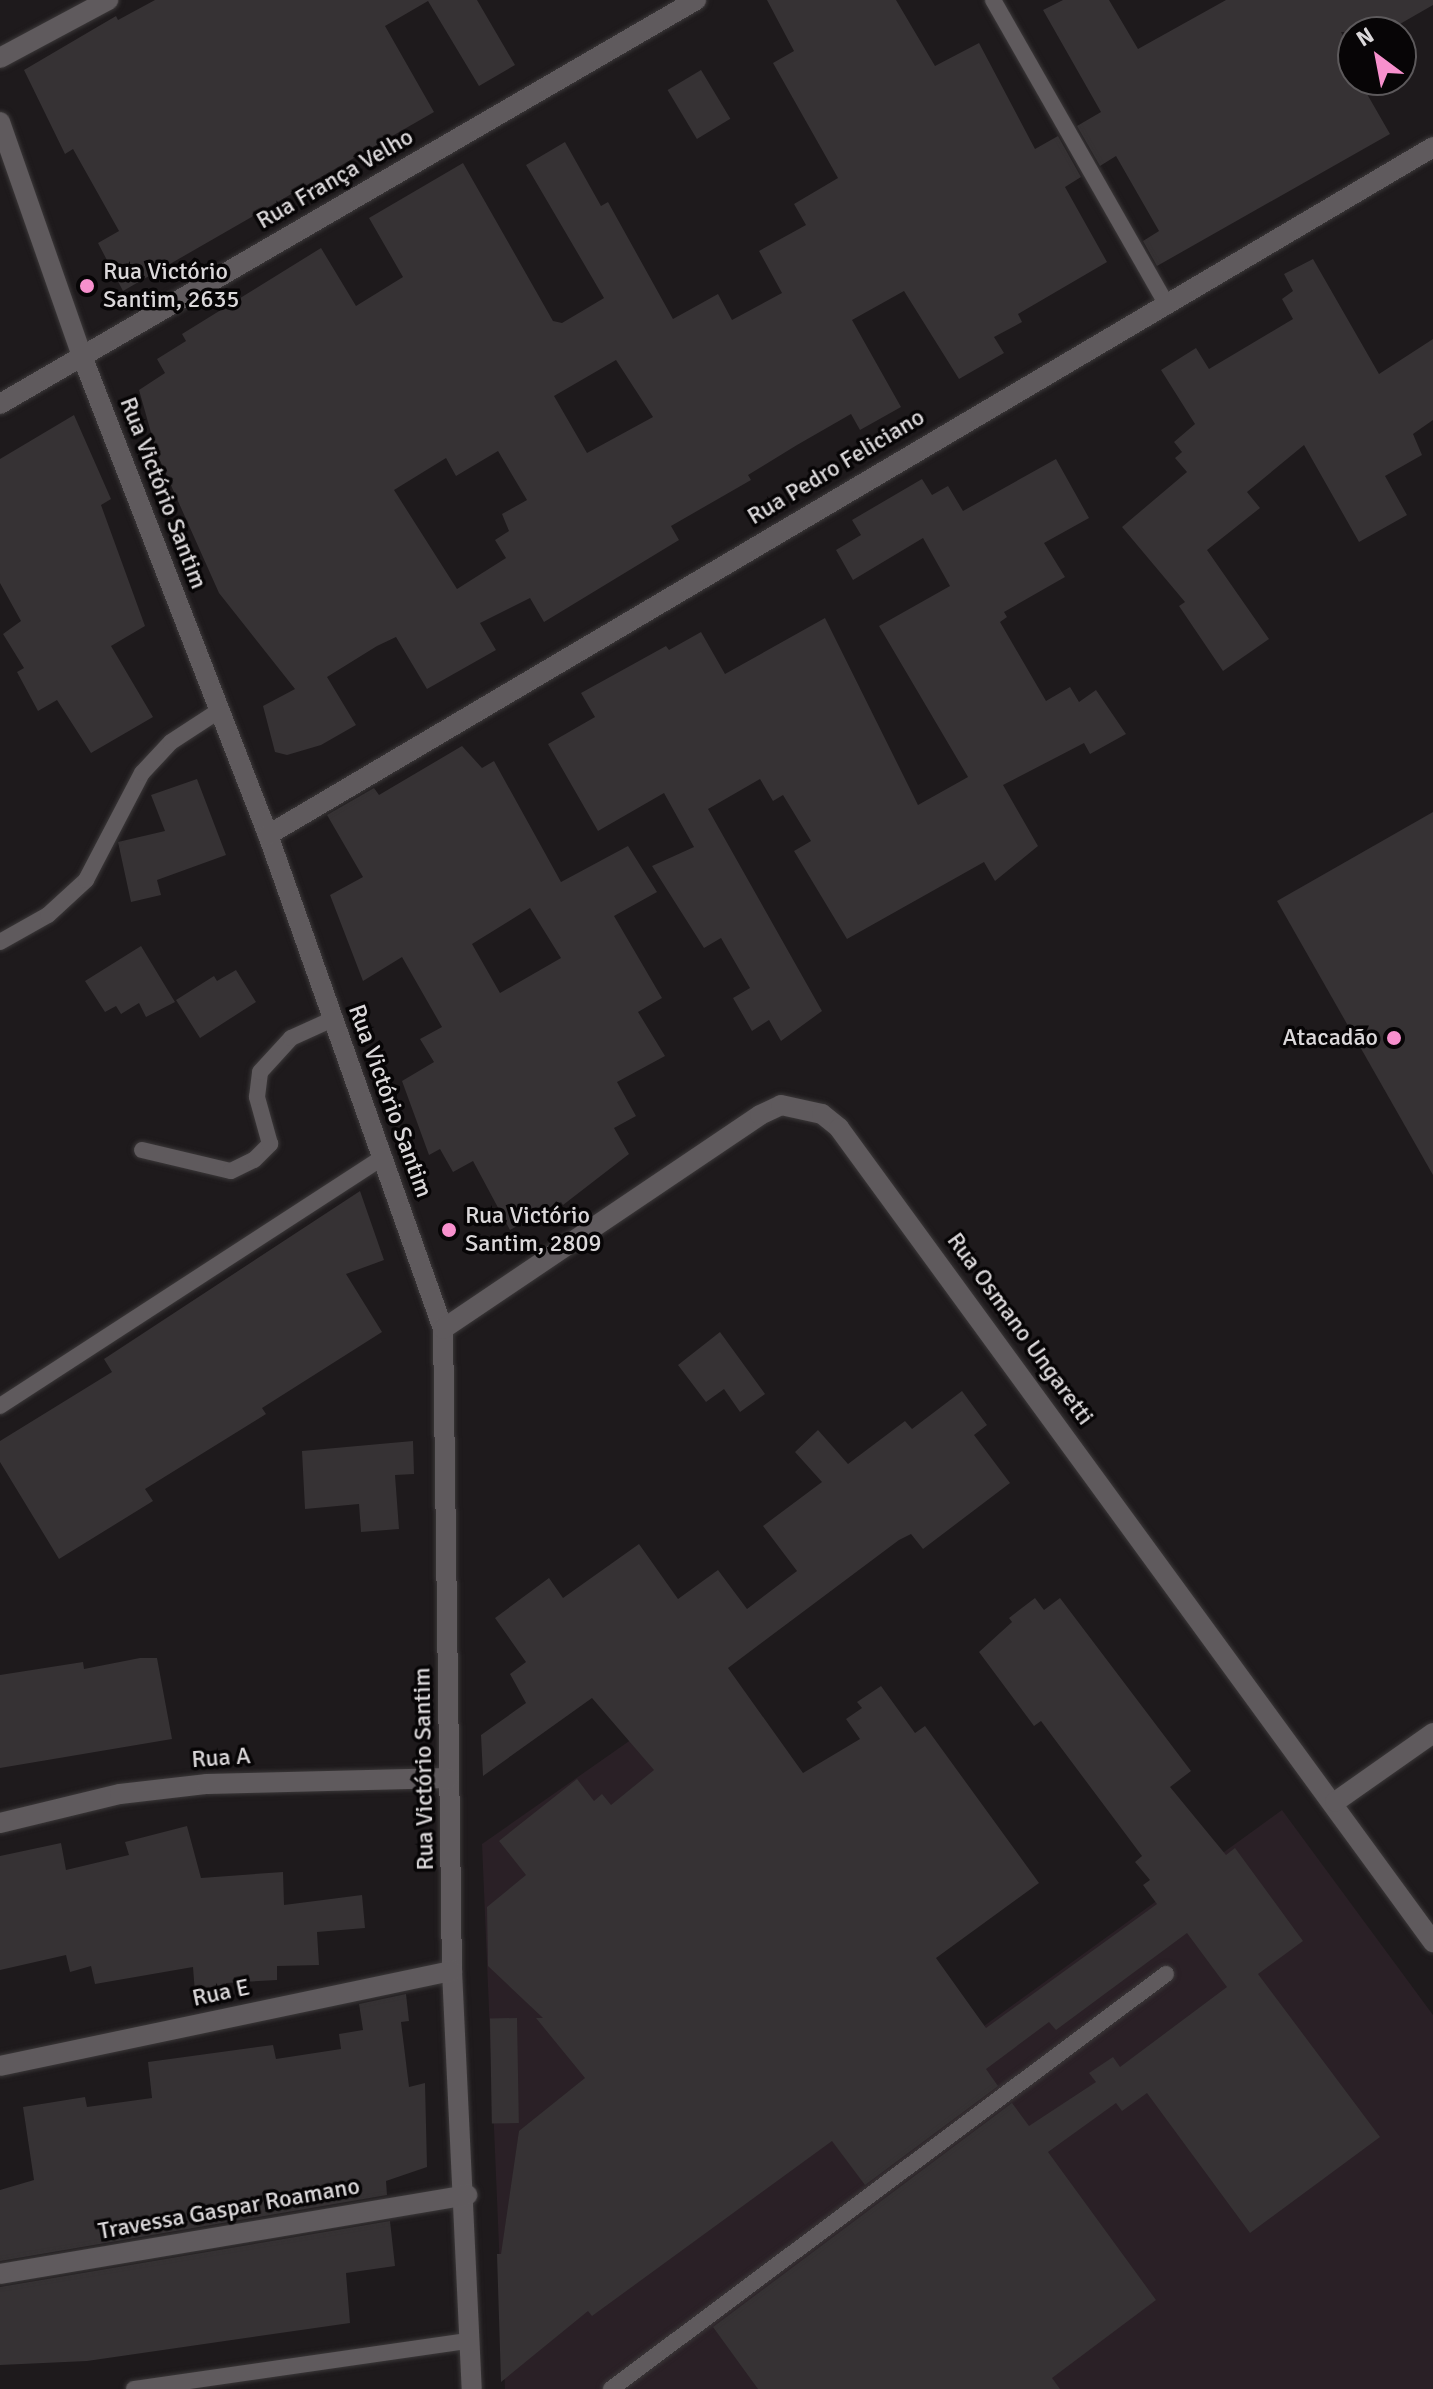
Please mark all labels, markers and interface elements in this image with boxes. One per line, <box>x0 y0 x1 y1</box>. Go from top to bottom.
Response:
north arrow <box>1337 16 1417 96</box>
text: N <box>1351 21 1379 52</box>
street label: Rua França Velho <box>251 122 419 236</box>
place label: Rua Victório Santim, 2635 <box>103 258 239 314</box>
marker: Rua Victório Santim, 2635 <box>78 277 96 295</box>
street label: Rua Victório Santim <box>113 393 213 593</box>
street label: Rua Pedro Feliciano <box>742 403 930 531</box>
street label: Rua Victório Santim <box>342 1001 438 1201</box>
place label: Atacadão <box>1283 1024 1378 1052</box>
marker: Atacadão <box>1385 1029 1403 1047</box>
place label: Rua Victório Santim, 2809 <box>465 1202 601 1258</box>
marker: Rua Victório Santim, 2809 <box>440 1221 458 1239</box>
street label: Rua Osmano Ungaretti <box>941 1227 1099 1431</box>
street label: Rua Victório Santim <box>408 1667 440 1871</box>
street label: Rua A <box>190 1742 252 1774</box>
street label: Rua E <box>190 1973 252 2013</box>
street label: Travessa Gaspar Roamano <box>96 2172 362 2246</box>

